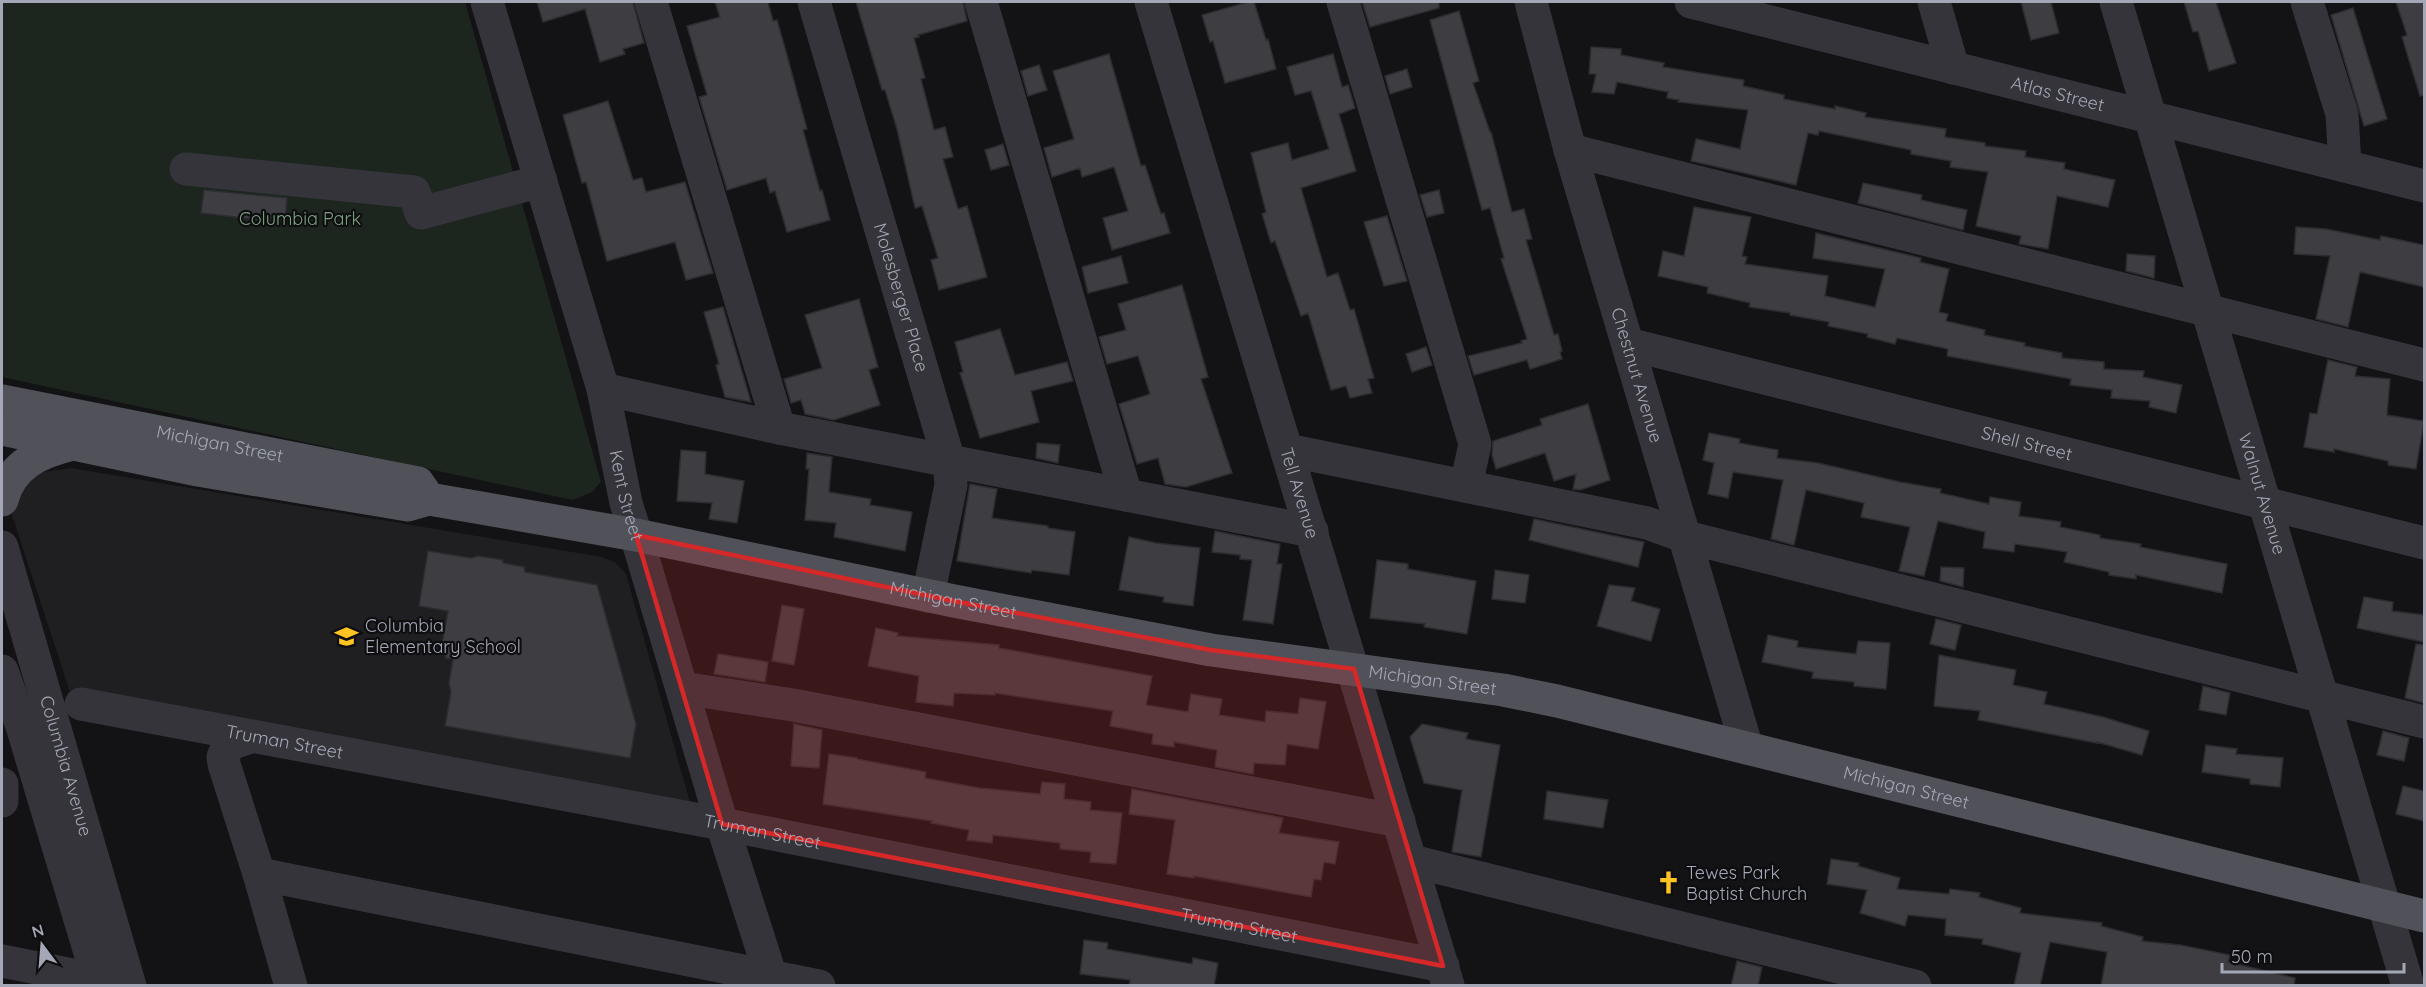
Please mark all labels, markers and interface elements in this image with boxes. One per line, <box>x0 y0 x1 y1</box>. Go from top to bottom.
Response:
street label: Atlas Street <box>2009 71 2107 116</box>
park label: Columbia Park <box>239 207 361 230</box>
street label: Molesberger Place <box>869 220 934 375</box>
street label: Chestnut Avenue <box>1606 305 1668 446</box>
street label: Michigan Street <box>154 420 285 467</box>
street label: Shell Street <box>1979 421 2075 466</box>
street label: Walnut Avenue <box>2234 430 2291 557</box>
street label: Tell Avenue <box>1275 445 1324 541</box>
street label: Kent Street <box>605 448 649 543</box>
street label: Michigan Street <box>888 576 1019 624</box>
place label: Columbia Elementary School <box>365 614 521 658</box>
school or university icon: Columbia Elementary School <box>334 623 360 649</box>
street label: Michigan Street <box>1367 660 1498 700</box>
street label: Columbia Avenue <box>35 693 98 839</box>
street label: Truman Street <box>224 719 345 764</box>
street label: Michigan Street <box>1841 760 1971 814</box>
street label: Truman Street <box>702 809 823 854</box>
place label: Tewes Park Baptist Church <box>1686 861 1807 905</box>
church icon: Tewes Park Baptist Church <box>1655 870 1681 896</box>
street label: Truman Street <box>1178 903 1300 948</box>
north arrow <box>12 915 72 975</box>
text: N <box>29 919 46 942</box>
scale bar <box>2222 936 2404 974</box>
text: 50 m <box>2231 945 2273 968</box>

